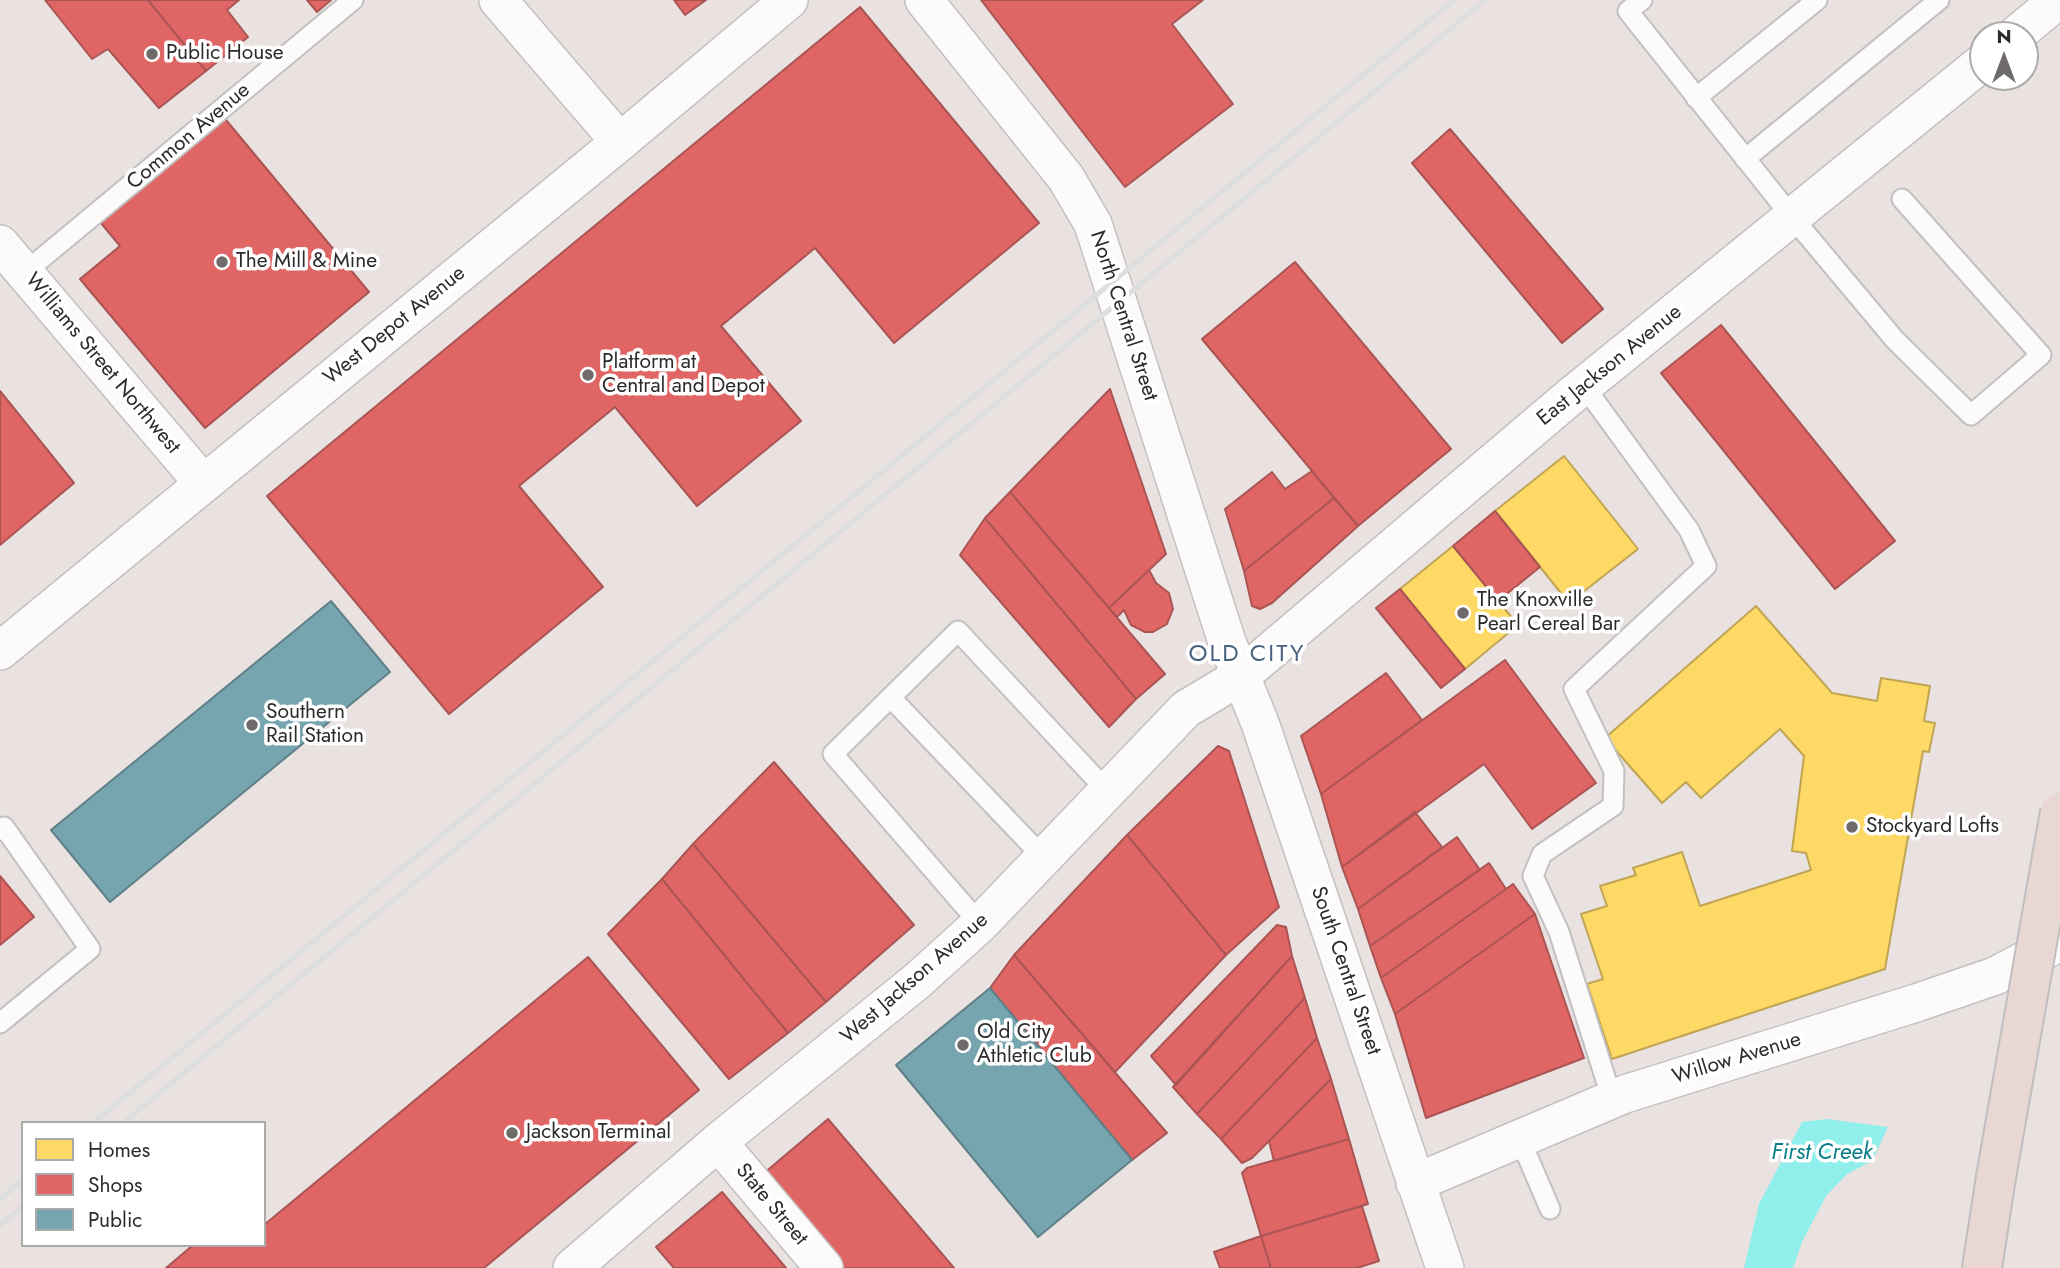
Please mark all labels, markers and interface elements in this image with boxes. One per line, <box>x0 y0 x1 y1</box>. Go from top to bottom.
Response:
north arrow <box>1969 21 2039 91</box>
text: N <box>1996 23 2012 50</box>
place label: Public House <box>166 41 283 67</box>
marker: Public House <box>144 46 160 62</box>
street label: Common Avenue <box>122 78 256 196</box>
street label: North Central Street <box>1084 228 1162 404</box>
place label: The Mill & Mine <box>236 249 377 275</box>
marker: The Mill & Mine <box>214 254 230 270</box>
street label: West Depot Avenue <box>319 261 471 391</box>
street label: Williams Street Northwest <box>19 268 185 460</box>
street label: East Jackson Avenue <box>1533 300 1687 432</box>
place label: Platform at Central and Depot <box>602 350 765 400</box>
marker: Platform at Central and Depot <box>580 367 596 383</box>
place label: The Knoxville Pearl Cereal Bar <box>1477 588 1620 638</box>
marker: The Knoxville Pearl Cereal Bar <box>1455 605 1471 621</box>
district label: OLD CITY <box>1190 641 1304 669</box>
place label: Southern Rail Station <box>266 700 364 750</box>
marker: Southern Rail Station <box>244 717 260 733</box>
place label: Stockyard Lofts <box>1866 814 1999 840</box>
marker: Stockyard Lofts <box>1844 819 1860 835</box>
street label: South Central Street <box>1304 884 1386 1058</box>
street label: West Jackson Avenue <box>836 908 994 1050</box>
place label: Old City Athletic Club <box>977 1020 1092 1070</box>
street label: Willow Avenue <box>1670 1027 1804 1091</box>
marker: Old City Athletic Club <box>955 1037 971 1053</box>
place label: Jackson Terminal <box>526 1120 671 1146</box>
legend <box>21 1121 266 1247</box>
marker: Jackson Terminal <box>504 1125 520 1141</box>
text: Homes <box>88 1135 150 1165</box>
water label: First Creek <box>1771 1139 1873 1167</box>
street label: State Street <box>730 1159 812 1251</box>
text: Shops <box>88 1170 142 1200</box>
text: Public <box>88 1205 142 1235</box>

